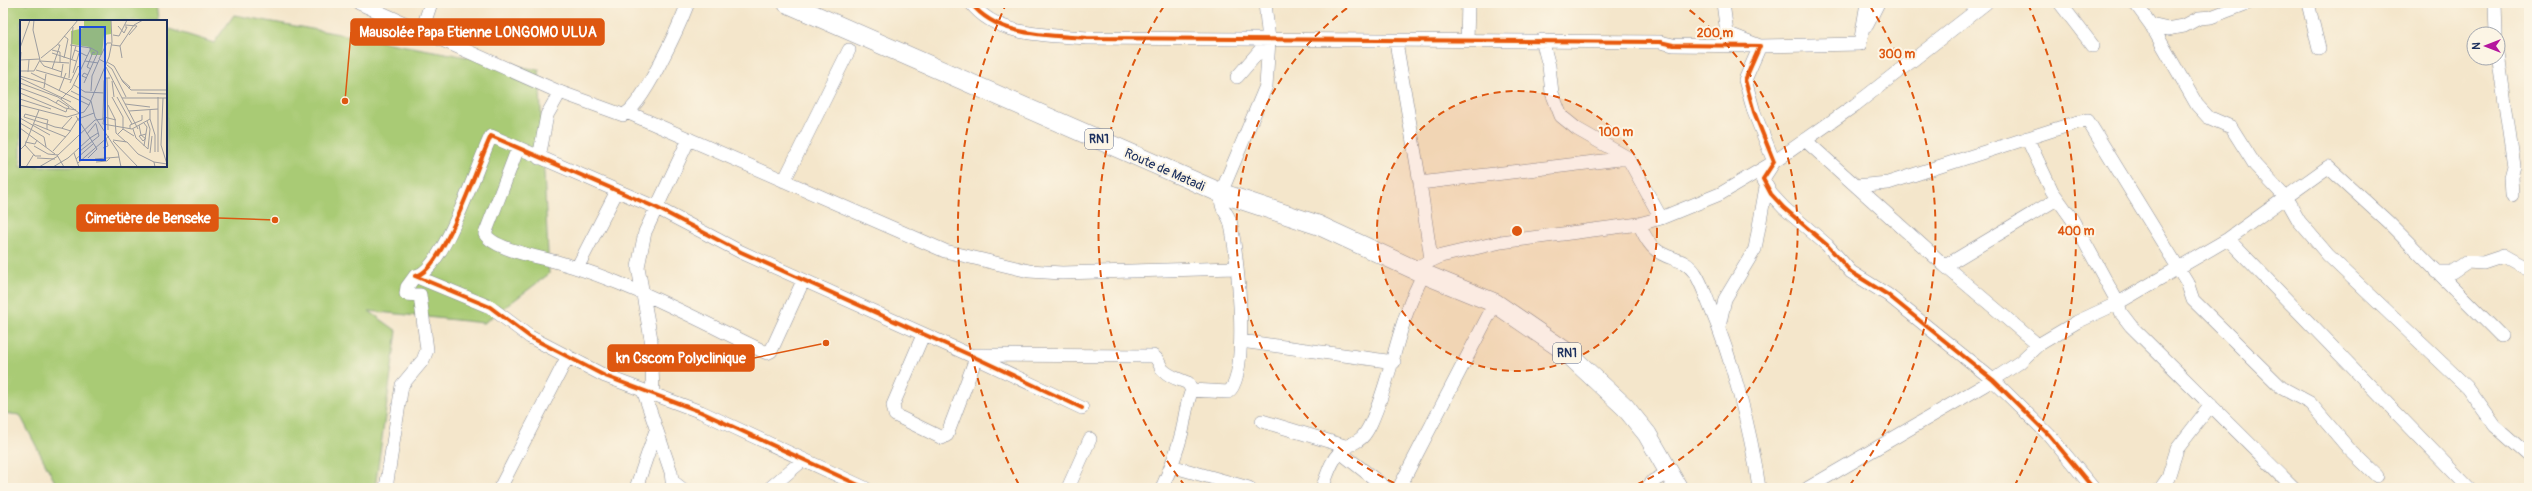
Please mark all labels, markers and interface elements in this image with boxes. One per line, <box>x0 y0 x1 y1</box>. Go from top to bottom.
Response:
callout: Mausolée Papa Etienne LONGOMO ULUA <box>351 19 604 45</box>
inset map <box>20 20 167 167</box>
text: Mausolée Papa Etienne LONGOMO ULUA <box>359 24 597 41</box>
text: 200 m <box>1697 26 1734 41</box>
north arrow <box>2466 26 2506 66</box>
text: N <box>2470 42 2483 50</box>
text: 300 m <box>1879 47 1916 62</box>
text: 100 m <box>1599 125 1634 140</box>
road number: RN1 <box>1085 129 1113 149</box>
street label: Route de Matadi <box>1122 145 1207 195</box>
callout: Cimetière de Benseke <box>77 205 218 231</box>
text: Cimetière de Benseke <box>85 210 212 227</box>
centre of rings <box>1510 224 1524 238</box>
text: 400 m <box>2057 224 2095 239</box>
road number: RN1 <box>1553 343 1581 363</box>
callout: kn Cscom Polyclinique <box>608 345 754 371</box>
text: kn Cscom Polyclinique <box>615 350 747 367</box>

